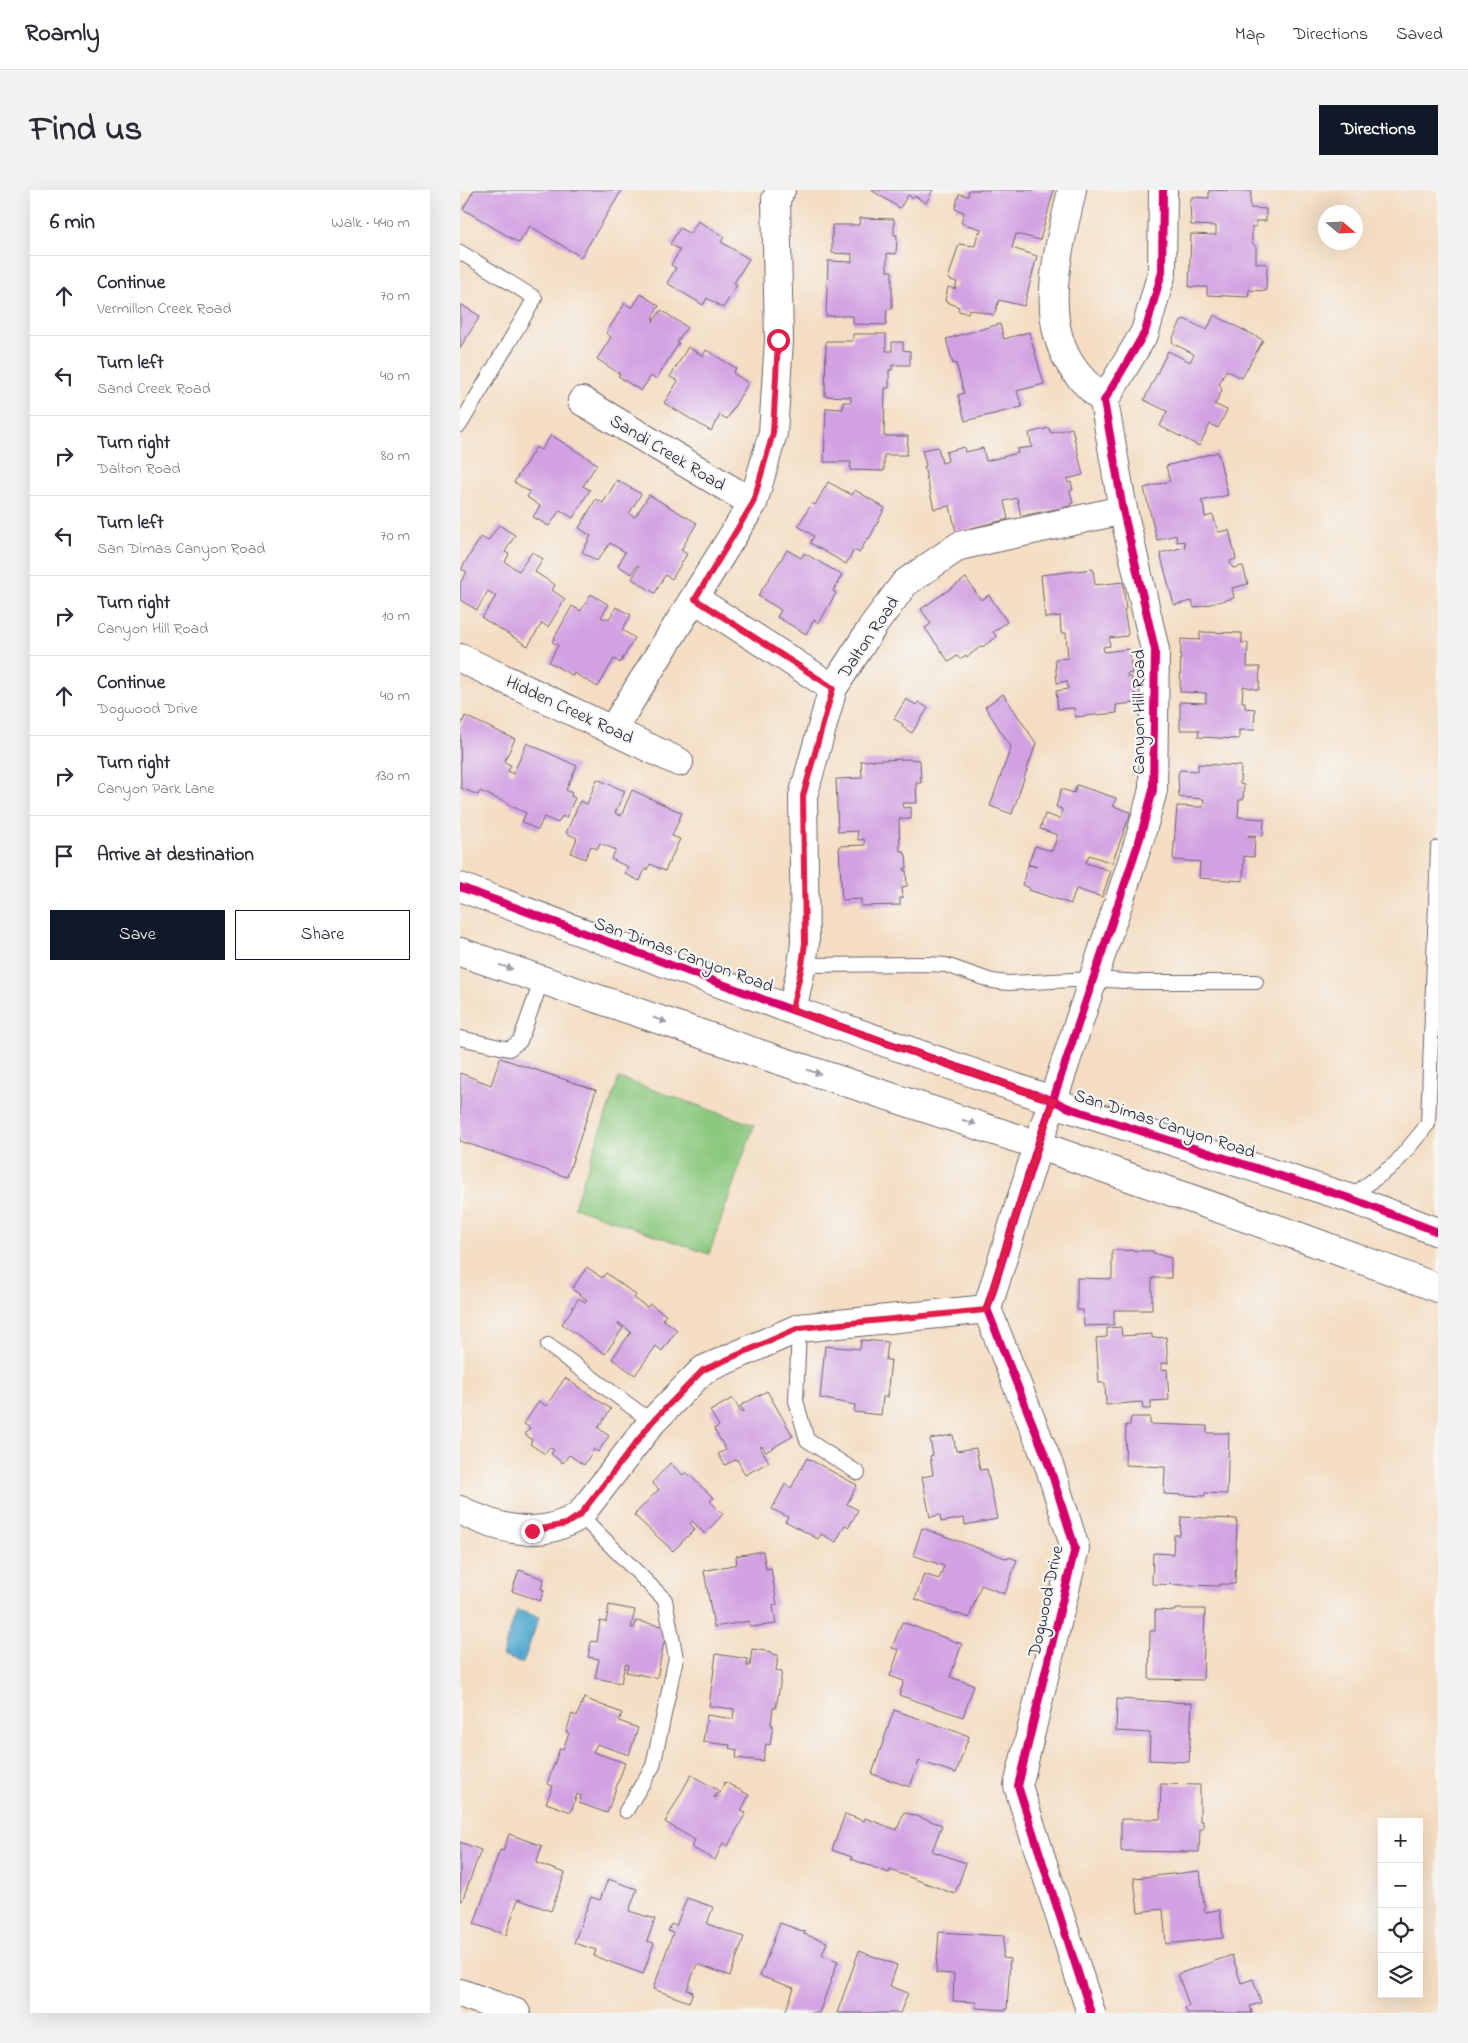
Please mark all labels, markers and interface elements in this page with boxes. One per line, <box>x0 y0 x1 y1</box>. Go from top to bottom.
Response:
text: Roamly <box>25 17 100 52</box>
text: Map <box>1235 22 1265 48</box>
text: Directions <box>1293 22 1368 48</box>
text: Saved <box>1396 22 1443 48</box>
text: Find us <box>30 105 142 156</box>
button: Directions <box>1319 105 1438 155</box>
north arrow <box>1318 205 1363 250</box>
text: 6 min <box>50 208 95 238</box>
text: Walk · 440 m <box>331 211 410 235</box>
text: Continue <box>97 270 165 297</box>
icon: ahead <box>50 282 78 310</box>
text: 70 m <box>380 284 410 308</box>
text: Vermillon Creek Road <box>97 297 231 321</box>
route start <box>767 329 790 352</box>
text: Turn left <box>97 350 164 377</box>
icon: left <box>50 362 78 390</box>
text: 40 m <box>380 364 410 388</box>
text: Sand Creek Road <box>97 377 211 401</box>
street label: Sandi Creek Road <box>604 409 730 499</box>
text: Turn right <box>97 430 170 457</box>
icon: right <box>50 442 78 470</box>
text: 80 m <box>381 444 410 468</box>
text: Dalton Road <box>97 457 180 481</box>
text: Turn left <box>97 510 164 537</box>
icon: left <box>50 522 78 550</box>
text: 70 m <box>380 524 410 548</box>
text: San Dimas Canyon Road <box>97 537 265 561</box>
text: Turn right <box>97 590 170 617</box>
street label: Dalton Road <box>832 592 907 685</box>
icon: right <box>50 602 78 630</box>
text: 10 m <box>382 604 410 628</box>
text: Canyon Hill Road <box>97 617 208 641</box>
street label: Canyon Hill Road <box>1127 649 1153 775</box>
text: Continue <box>97 670 165 697</box>
street label: Hidden Creek Road <box>501 670 637 752</box>
icon: ahead <box>50 682 78 710</box>
text: 40 m <box>380 684 410 708</box>
text: Dogwood Drive <box>97 697 198 721</box>
text: Turn right <box>97 750 170 777</box>
icon: right <box>50 762 78 790</box>
text: 130 m <box>375 764 410 788</box>
text: Canyon Park Lane <box>97 777 214 801</box>
icon: arrive <box>50 842 78 870</box>
text: Arrive at destination <box>97 842 254 869</box>
button: Save <box>50 910 225 960</box>
button: Share <box>235 910 410 960</box>
street label: San Dimas Canyon Road <box>590 911 777 1000</box>
one-way arrow <box>499 964 514 971</box>
one-way arrow <box>653 1016 668 1024</box>
one-way arrow <box>807 1068 822 1076</box>
street label: San Dimas Canyon Road <box>1070 1083 1258 1167</box>
one-way arrow <box>961 1119 976 1127</box>
route end <box>521 1520 544 1543</box>
street label: Dogwood Drive <box>1022 1542 1073 1661</box>
map controls <box>1378 1818 1423 1998</box>
button: + <box>1378 1818 1423 1863</box>
button: − <box>1378 1863 1423 1908</box>
button: locate <box>1378 1908 1423 1953</box>
button: layers <box>1378 1953 1423 1998</box>

